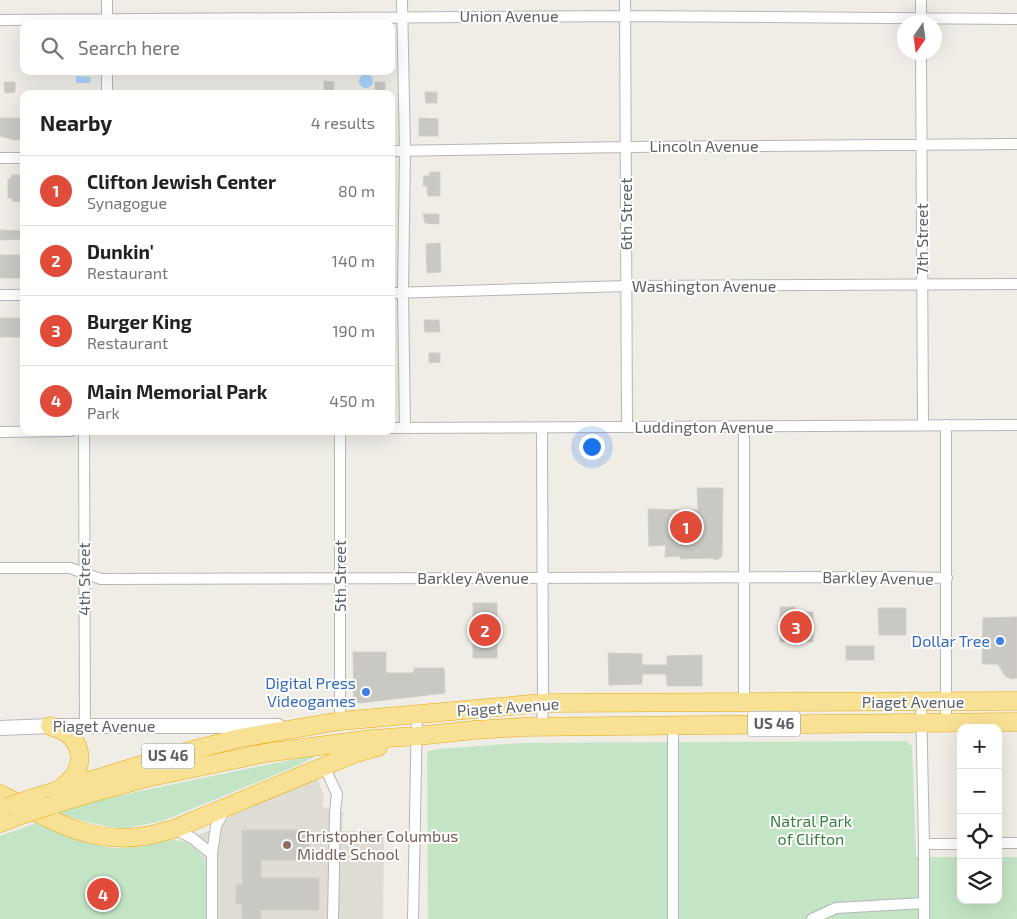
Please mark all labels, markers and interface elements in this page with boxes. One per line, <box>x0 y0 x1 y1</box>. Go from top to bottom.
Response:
street label: Union Avenue <box>459 6 559 25</box>
north arrow <box>897 15 942 60</box>
search box <box>20 20 395 75</box>
icon: search <box>38 34 66 62</box>
text: Search here <box>78 36 180 59</box>
text: Nearby <box>40 110 112 135</box>
text: 4 results <box>311 113 375 132</box>
street label: Lincoln Avenue <box>649 136 759 155</box>
text: Clifton Jewish Center <box>87 170 276 193</box>
street label: 6th Street <box>616 178 635 250</box>
text: 1 <box>53 181 59 200</box>
text: 80 m <box>338 181 375 200</box>
text: Synagogue <box>87 193 167 212</box>
street label: 7th Street <box>912 203 931 275</box>
text: Dunkin' <box>87 240 154 263</box>
text: 2 <box>51 251 61 270</box>
text: 140 m <box>332 251 375 270</box>
text: Restaurant <box>87 263 168 282</box>
street label: Washington Avenue <box>632 276 776 295</box>
text: Burger King <box>87 310 192 333</box>
text: 3 <box>51 321 61 340</box>
text: 190 m <box>332 321 375 340</box>
text: Restaurant <box>87 333 168 352</box>
text: Main Memorial Park <box>87 380 267 403</box>
text: 4 <box>51 391 61 410</box>
text: 450 m <box>329 391 375 410</box>
text: Park <box>87 403 120 422</box>
street label: Luddington Avenue <box>634 417 774 436</box>
your location <box>579 434 605 460</box>
pin: 1 <box>670 508 702 546</box>
street label: 5th Street <box>330 540 349 612</box>
street label: 4th Street <box>74 542 93 616</box>
street label: Barkley Avenue <box>822 567 934 588</box>
street label: Barkley Avenue <box>417 568 529 587</box>
pin: 3 <box>780 608 812 646</box>
pin: 2 <box>469 611 501 649</box>
place label: Dollar Tree <box>912 631 990 650</box>
marker: Dollar Tree <box>994 635 1006 647</box>
place label: Digital Press Videogames <box>265 673 356 710</box>
marker: Digital Press Videogames <box>360 686 372 698</box>
street label: Piaget Avenue <box>862 692 964 711</box>
street label: Piaget Avenue <box>456 693 560 720</box>
road number: US 46 <box>748 712 800 736</box>
street label: Piaget Avenue <box>53 716 155 735</box>
map controls <box>957 724 1002 904</box>
button: + <box>957 724 1002 769</box>
road number: US 46 <box>142 744 194 768</box>
button: − <box>957 769 1002 814</box>
park label: Natral Park of Clifton <box>770 811 852 848</box>
button: locate <box>957 814 1002 859</box>
place label: Christopher Columbus Middle School <box>297 826 458 863</box>
marker: Christopher Columbus Middle School <box>281 839 293 851</box>
button: layers <box>957 859 1002 904</box>
pin: 4 <box>87 875 119 913</box>

